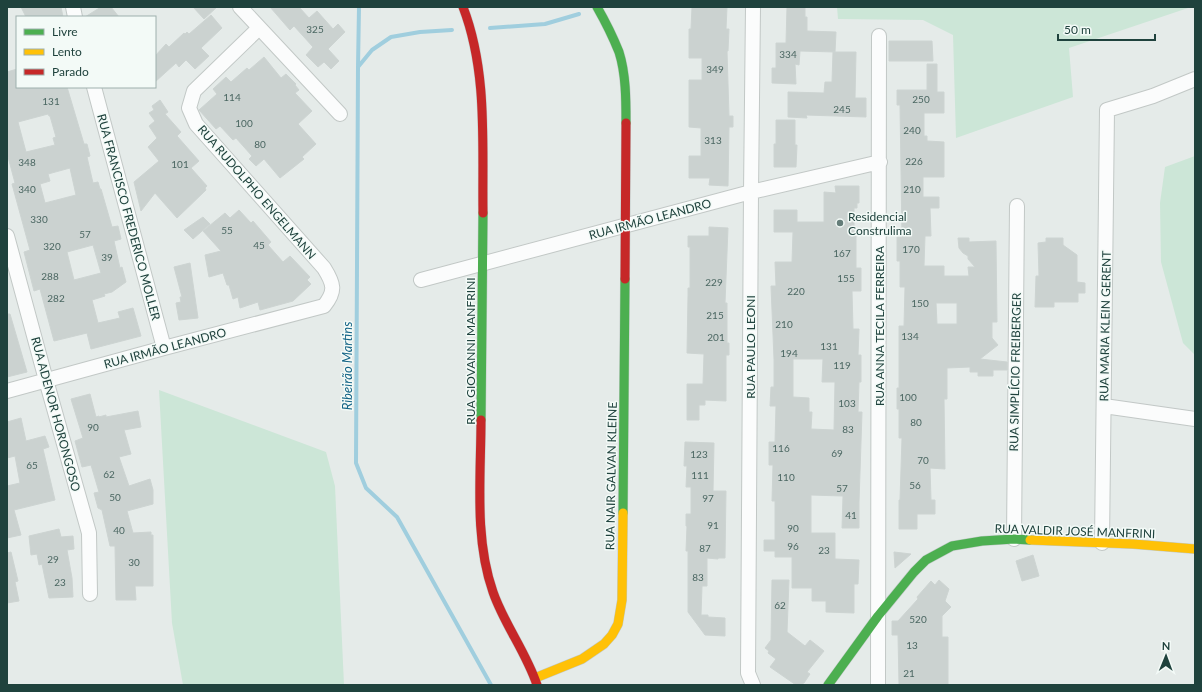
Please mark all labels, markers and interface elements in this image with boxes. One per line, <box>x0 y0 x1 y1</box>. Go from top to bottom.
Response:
legend <box>16 16 156 88</box>
scale bar <box>1058 16 1155 42</box>
text: 50 m <box>1064 22 1091 37</box>
house number: 325 <box>306 23 324 35</box>
text: Livre <box>52 24 78 39</box>
text: Lento <box>52 44 82 59</box>
house number: 334 <box>779 48 797 60</box>
house number: 349 <box>706 63 724 75</box>
text: Parado <box>52 64 89 79</box>
house number: 114 <box>223 91 241 103</box>
house number: 250 <box>912 93 930 105</box>
house number: 131 <box>42 95 60 107</box>
house number: 245 <box>833 103 851 115</box>
street label: RUA FRANCISCO FREDERICO MOLLER <box>94 112 164 322</box>
house number: 100 <box>235 117 253 129</box>
street label: RUA RUDOLPHO ENGELMANN <box>195 122 319 262</box>
house number: 240 <box>903 124 921 136</box>
house number: 313 <box>704 134 722 146</box>
house number: 80 <box>254 138 266 150</box>
house number: 226 <box>905 155 923 167</box>
house number: 348 <box>18 156 36 168</box>
house number: 101 <box>171 158 189 170</box>
house number: 340 <box>18 183 36 195</box>
house number: 210 <box>903 183 921 195</box>
street label: RUA IRMÃO LEANDRO <box>587 195 713 243</box>
place label: Residencial Construlima <box>848 209 912 238</box>
house number: 330 <box>30 213 48 225</box>
marker: Residencial Construlima <box>835 218 845 228</box>
house number: 55 <box>221 224 233 236</box>
house number: 57 <box>79 228 91 240</box>
house number: 45 <box>253 239 265 251</box>
house number: 320 <box>43 240 61 252</box>
house number: 170 <box>902 243 920 255</box>
street label: RUA ANNA TECILA FERREIRA <box>872 245 887 406</box>
house number: 167 <box>833 247 851 259</box>
street label: RUA MARIA KLEIN GERENT <box>1096 250 1114 402</box>
house number: 39 <box>101 251 113 263</box>
house number: 288 <box>41 270 59 282</box>
house number: 155 <box>837 272 855 284</box>
house number: 229 <box>705 276 723 288</box>
street label: RUA GIOVANNI MANFRINI <box>463 277 478 425</box>
house number: 220 <box>787 285 805 297</box>
house number: 282 <box>47 292 65 304</box>
street label: RUA SIMPLÍCIO FREIBERGER <box>1006 292 1024 451</box>
street label: RUA PAULO LEONI <box>743 295 758 399</box>
house number: 150 <box>911 297 929 309</box>
house number: 215 <box>706 309 724 321</box>
house number: 210 <box>775 318 793 330</box>
water label: Ribeirão Martins <box>339 322 355 410</box>
street label: RUA IRMÃO LEANDRO <box>102 324 228 372</box>
house number: 134 <box>901 330 919 342</box>
house number: 201 <box>707 331 725 343</box>
street label: RUA ADENOR HORONGOSO <box>28 335 84 493</box>
house number: 131 <box>820 340 838 352</box>
house number: 194 <box>780 347 798 359</box>
house number: 119 <box>833 359 851 371</box>
house number: 100 <box>899 391 917 403</box>
house number: 103 <box>838 397 856 409</box>
street label: RUA NAIR GALVAN KLEINE <box>602 402 620 550</box>
house number: 80 <box>910 416 922 428</box>
house number: 90 <box>87 421 99 433</box>
house number: 83 <box>842 423 854 435</box>
house number: 116 <box>772 442 790 454</box>
house number: 69 <box>831 447 843 459</box>
house number: 123 <box>690 448 708 460</box>
house number: 70 <box>917 454 929 466</box>
house number: 65 <box>26 459 38 471</box>
house number: 62 <box>103 468 115 480</box>
house number: 111 <box>691 469 709 481</box>
house number: 110 <box>777 471 795 483</box>
house number: 56 <box>909 479 921 491</box>
house number: 57 <box>836 482 848 494</box>
house number: 50 <box>109 491 121 503</box>
house number: 97 <box>702 492 714 504</box>
house number: 41 <box>845 509 857 521</box>
house number: 91 <box>707 519 719 531</box>
street label: RUA VALDIR JOSÉ MANFRINI <box>994 521 1156 541</box>
house number: 90 <box>787 522 799 534</box>
house number: 40 <box>113 524 125 536</box>
house number: 96 <box>787 540 799 552</box>
house number: 87 <box>699 542 711 554</box>
house number: 23 <box>818 544 830 556</box>
house number: 29 <box>47 553 59 565</box>
house number: 30 <box>128 556 140 568</box>
house number: 83 <box>692 571 704 583</box>
house number: 23 <box>54 576 66 588</box>
house number: 62 <box>774 599 786 611</box>
house number: 520 <box>909 613 927 625</box>
north arrow <box>1146 636 1186 676</box>
house number: 13 <box>906 639 918 651</box>
text: N <box>1162 639 1171 652</box>
house number: 21 <box>903 667 915 679</box>

